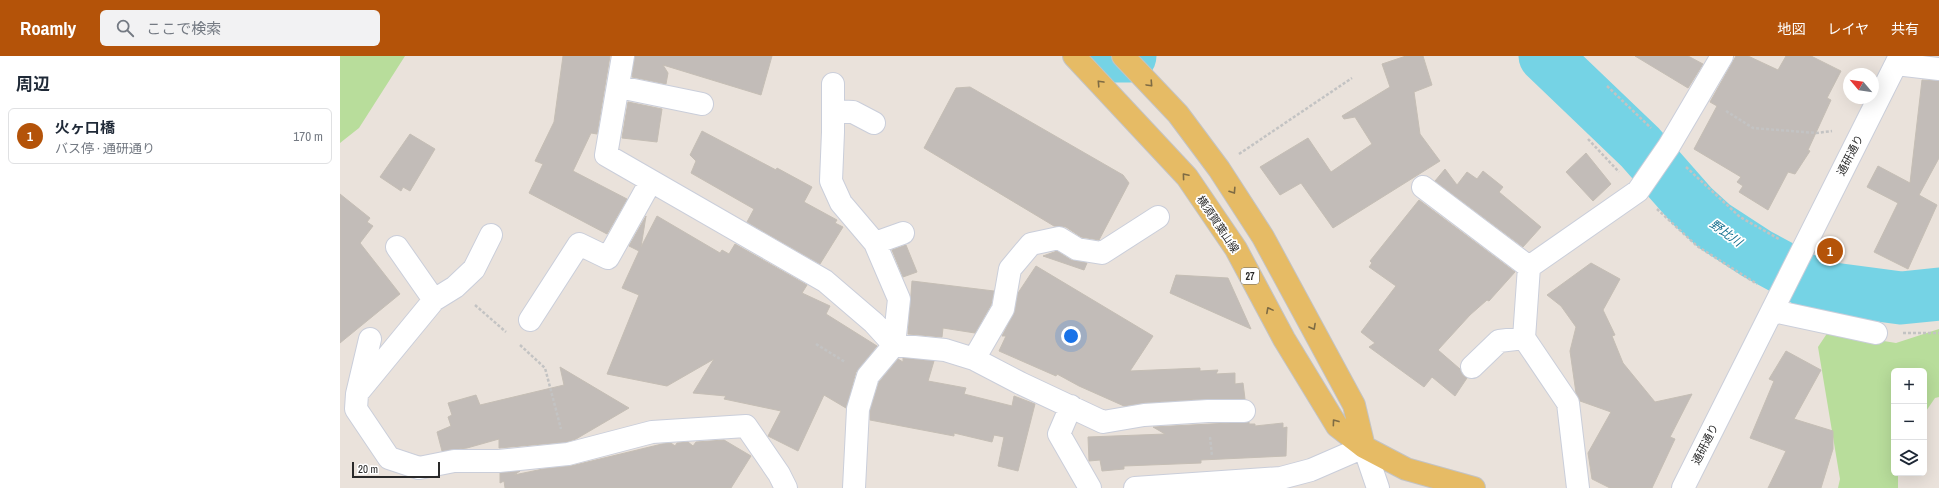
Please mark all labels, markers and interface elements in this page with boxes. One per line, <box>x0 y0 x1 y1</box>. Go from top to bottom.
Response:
search box <box>100 10 380 46</box>
text: Roamly <box>20 15 76 41</box>
icon: search <box>114 17 136 39</box>
text: ここで検索 <box>146 18 221 39</box>
text: 地図 <box>1777 20 1805 38</box>
text: レイヤ <box>1827 20 1869 38</box>
text: 共有 <box>1891 20 1919 38</box>
north arrow <box>1843 68 1879 104</box>
text: 周辺 <box>16 72 50 95</box>
one-way arrow <box>1145 79 1152 87</box>
one-way arrow <box>1097 80 1104 88</box>
text: 火ヶ口橋 <box>55 117 115 138</box>
text: 1 <box>27 128 33 145</box>
text: 170 m <box>293 128 323 145</box>
street label: 通研通り <box>1834 132 1866 178</box>
text: バス停 · 通研通り <box>55 140 155 157</box>
one-way arrow <box>1183 174 1190 181</box>
one-way arrow <box>1228 187 1236 194</box>
street label: 横須賀葉山線 <box>1194 193 1242 255</box>
water label: 野比川 <box>1707 216 1747 251</box>
pin: 1 <box>1817 236 1843 266</box>
road number: 27 <box>1241 268 1259 284</box>
one-way arrow <box>1266 307 1273 314</box>
one-way arrow <box>1309 323 1316 330</box>
your location <box>1061 326 1081 346</box>
map controls <box>1891 368 1927 476</box>
button: + <box>1891 368 1927 404</box>
button: − <box>1891 404 1927 440</box>
one-way arrow <box>1333 419 1340 426</box>
street label: 通研通り <box>1689 421 1721 467</box>
button: layers <box>1891 440 1927 476</box>
scale bar <box>352 460 440 479</box>
text: 20 m <box>358 462 378 476</box>

